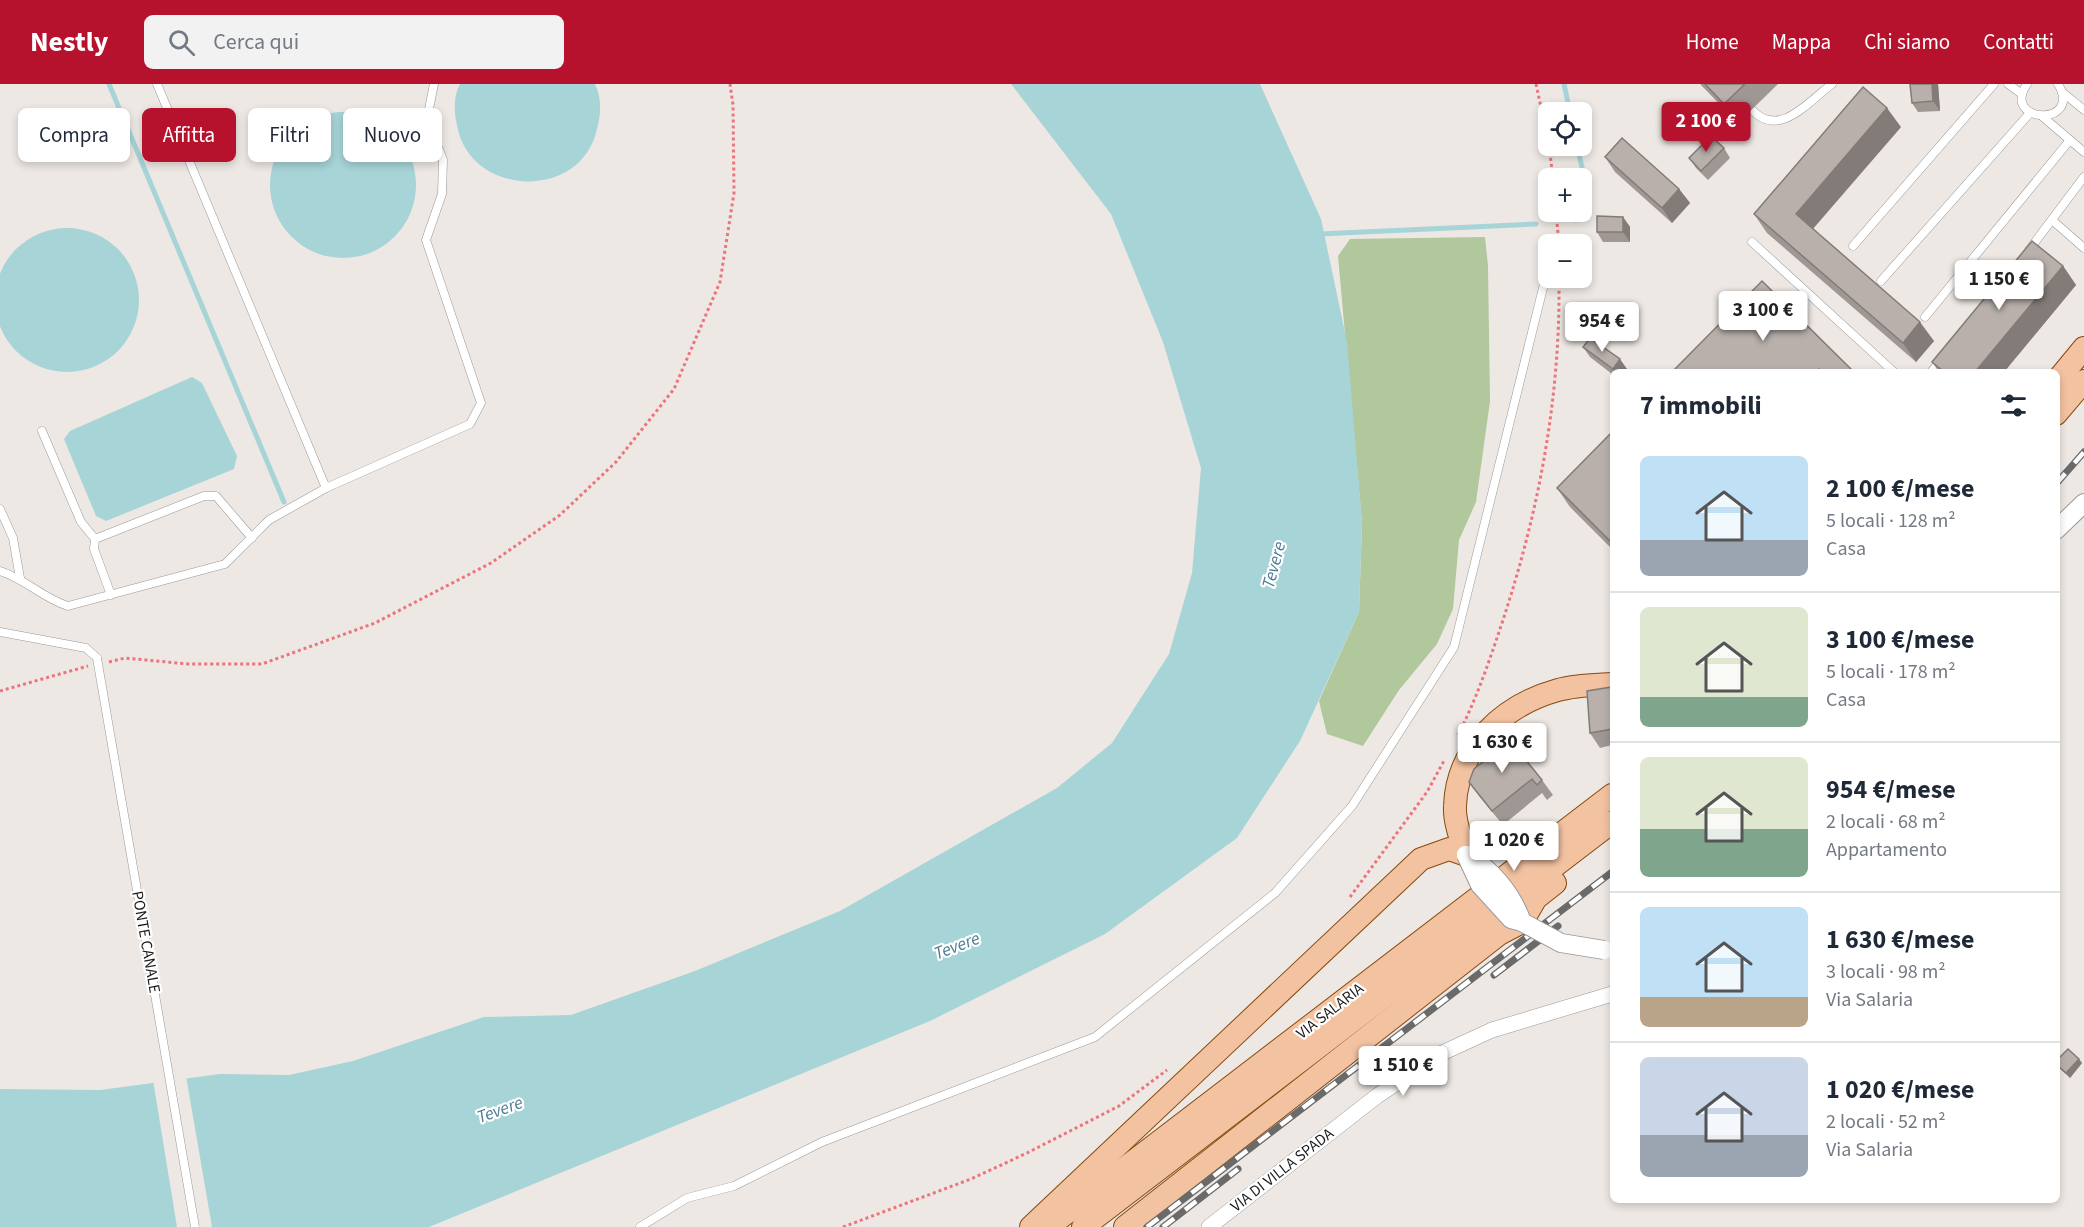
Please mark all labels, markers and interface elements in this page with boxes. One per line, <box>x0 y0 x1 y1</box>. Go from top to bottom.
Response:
search box <box>144 15 564 69</box>
text: Nestly <box>30 22 108 62</box>
icon: search <box>165 26 198 59</box>
text: Cerca qui <box>213 26 299 58</box>
text: Home <box>1686 27 1739 57</box>
text: Mappa <box>1772 27 1831 57</box>
text: Chi siamo <box>1864 27 1950 57</box>
text: Contatti <box>1983 27 2054 57</box>
map controls <box>1538 102 1592 288</box>
button: locate <box>1538 102 1592 156</box>
pin: 2 100 € <box>1651 102 1761 153</box>
text: 2 100 € <box>1676 107 1736 135</box>
chip: Compra <box>18 108 130 162</box>
chip: Affitta <box>142 108 236 162</box>
chip: Filtri <box>248 108 331 162</box>
chip: Nuovo <box>343 108 442 162</box>
button: + <box>1538 168 1592 222</box>
button: − <box>1538 234 1592 288</box>
pin: 1 150 € <box>1944 260 2054 311</box>
text: 1 150 € <box>1969 265 2029 293</box>
pin: 3 100 € <box>1708 291 1818 342</box>
text: 3 100 € <box>1733 296 1793 324</box>
pin: 954 € <box>1560 302 1644 353</box>
text: 954 € <box>1579 307 1625 335</box>
text: 7 immobili <box>1640 387 1762 424</box>
icon: filters <box>1997 389 2030 422</box>
text: 2 100 €/mese <box>1826 470 1975 507</box>
icon: home <box>1688 480 1760 552</box>
text: 5 locali · 128 m² <box>1826 507 1956 535</box>
text: Casa <box>1826 535 1866 563</box>
water label: Tevere <box>1256 538 1292 591</box>
text: 3 100 €/mese <box>1826 621 1975 658</box>
icon: home <box>1688 631 1760 703</box>
text: 5 locali · 178 m² <box>1826 658 1956 686</box>
text: Casa <box>1826 686 1866 714</box>
pin: 1 630 € <box>1447 723 1557 774</box>
text: 1 630 € <box>1472 728 1532 756</box>
text: 954 €/mese <box>1826 771 1956 808</box>
icon: home <box>1688 781 1760 853</box>
text: 2 locali · 68 m² <box>1826 808 1946 836</box>
pin: 1 020 € <box>1459 821 1569 872</box>
text: 1 020 € <box>1484 826 1544 854</box>
text: Appartamento <box>1826 836 1947 864</box>
street label: PONTE CANALE <box>126 889 166 995</box>
text: 1 630 €/mese <box>1826 921 1975 958</box>
water label: Tevere <box>930 926 984 966</box>
icon: home <box>1688 931 1760 1003</box>
text: 3 locali · 98 m² <box>1826 958 1946 986</box>
street label: VIA SALARIA <box>1292 977 1369 1044</box>
text: Via Salaria <box>1826 986 1913 1014</box>
pin: 1 510 € <box>1348 1046 1458 1097</box>
text: 1 510 € <box>1373 1051 1433 1079</box>
text: 1 020 €/mese <box>1826 1071 1975 1108</box>
icon: home <box>1688 1081 1760 1153</box>
water label: Tevere <box>473 1090 527 1130</box>
text: 2 locali · 52 m² <box>1826 1108 1946 1136</box>
street label: VIA DI VILLA SPADA <box>1226 1123 1338 1217</box>
text: Via Salaria <box>1826 1136 1913 1164</box>

